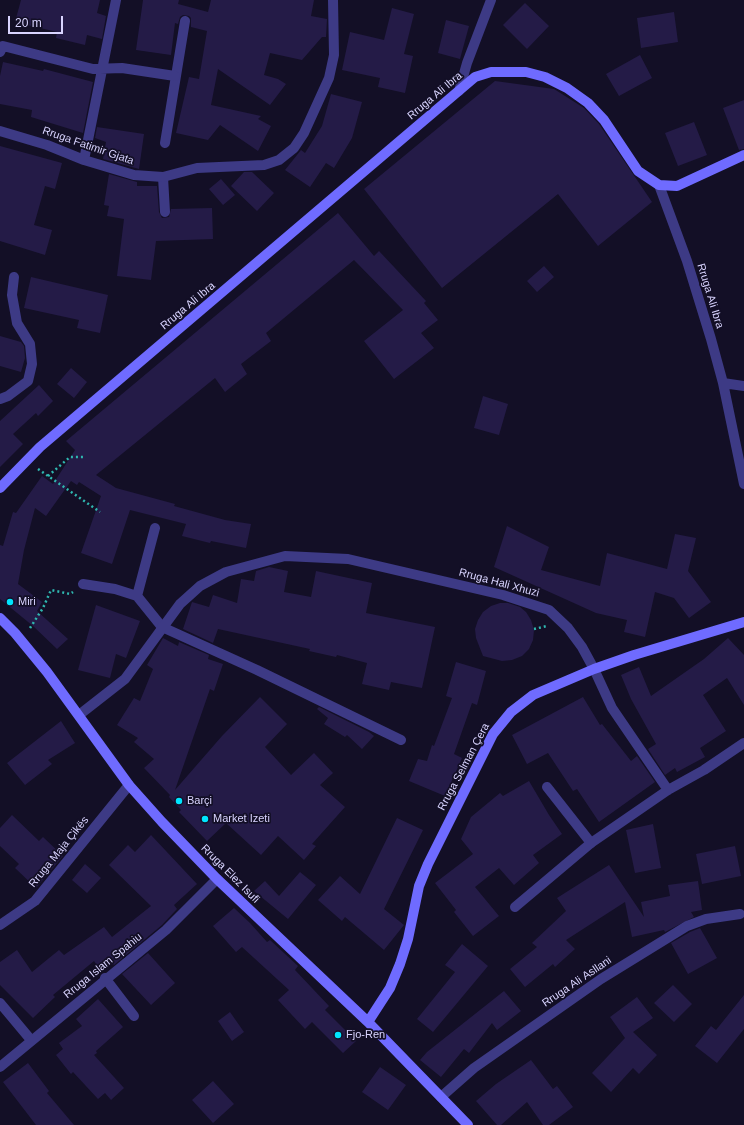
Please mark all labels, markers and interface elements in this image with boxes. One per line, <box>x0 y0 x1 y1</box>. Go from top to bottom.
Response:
scale bar <box>10 8 65 34</box>
text: 20 m <box>15 16 42 30</box>
street label: Rruga Ali Ibra <box>405 69 465 123</box>
street label: Rruga Fatimir Gjata <box>40 124 136 168</box>
street label: Rruga Ali Ibra <box>694 262 726 330</box>
street label: Rruga Ali Ibra <box>158 279 218 333</box>
street label: Rruga Hali Xhuzi <box>457 566 541 600</box>
place label: Miri <box>18 595 36 609</box>
marker: Miri <box>5 597 15 607</box>
street label: Rruga Selman Çera <box>435 721 493 813</box>
place label: Barçi <box>187 794 212 808</box>
marker: Barçi <box>174 796 184 806</box>
place label: Market Izeti <box>213 812 270 826</box>
street label: Rruga Maja Çikës <box>26 814 92 890</box>
marker: Market Izeti <box>200 814 210 824</box>
street label: Rruga Elez Isufi <box>198 842 262 906</box>
street label: Rruga Islam Spahiu <box>61 930 145 1002</box>
street label: Rruga Ali Asllani <box>540 954 614 1010</box>
place label: Fjo-Ren <box>346 1028 385 1042</box>
marker: Fjo-Ren <box>333 1030 343 1040</box>

